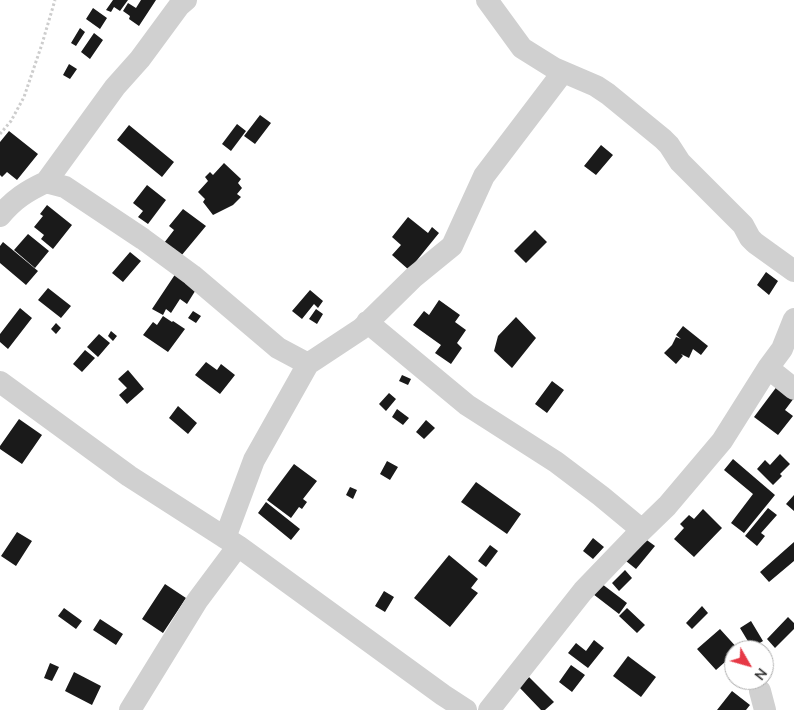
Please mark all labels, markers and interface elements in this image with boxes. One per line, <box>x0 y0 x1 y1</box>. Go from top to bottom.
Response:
north arrow <box>724 640 774 690</box>
text: N <box>750 664 771 684</box>

